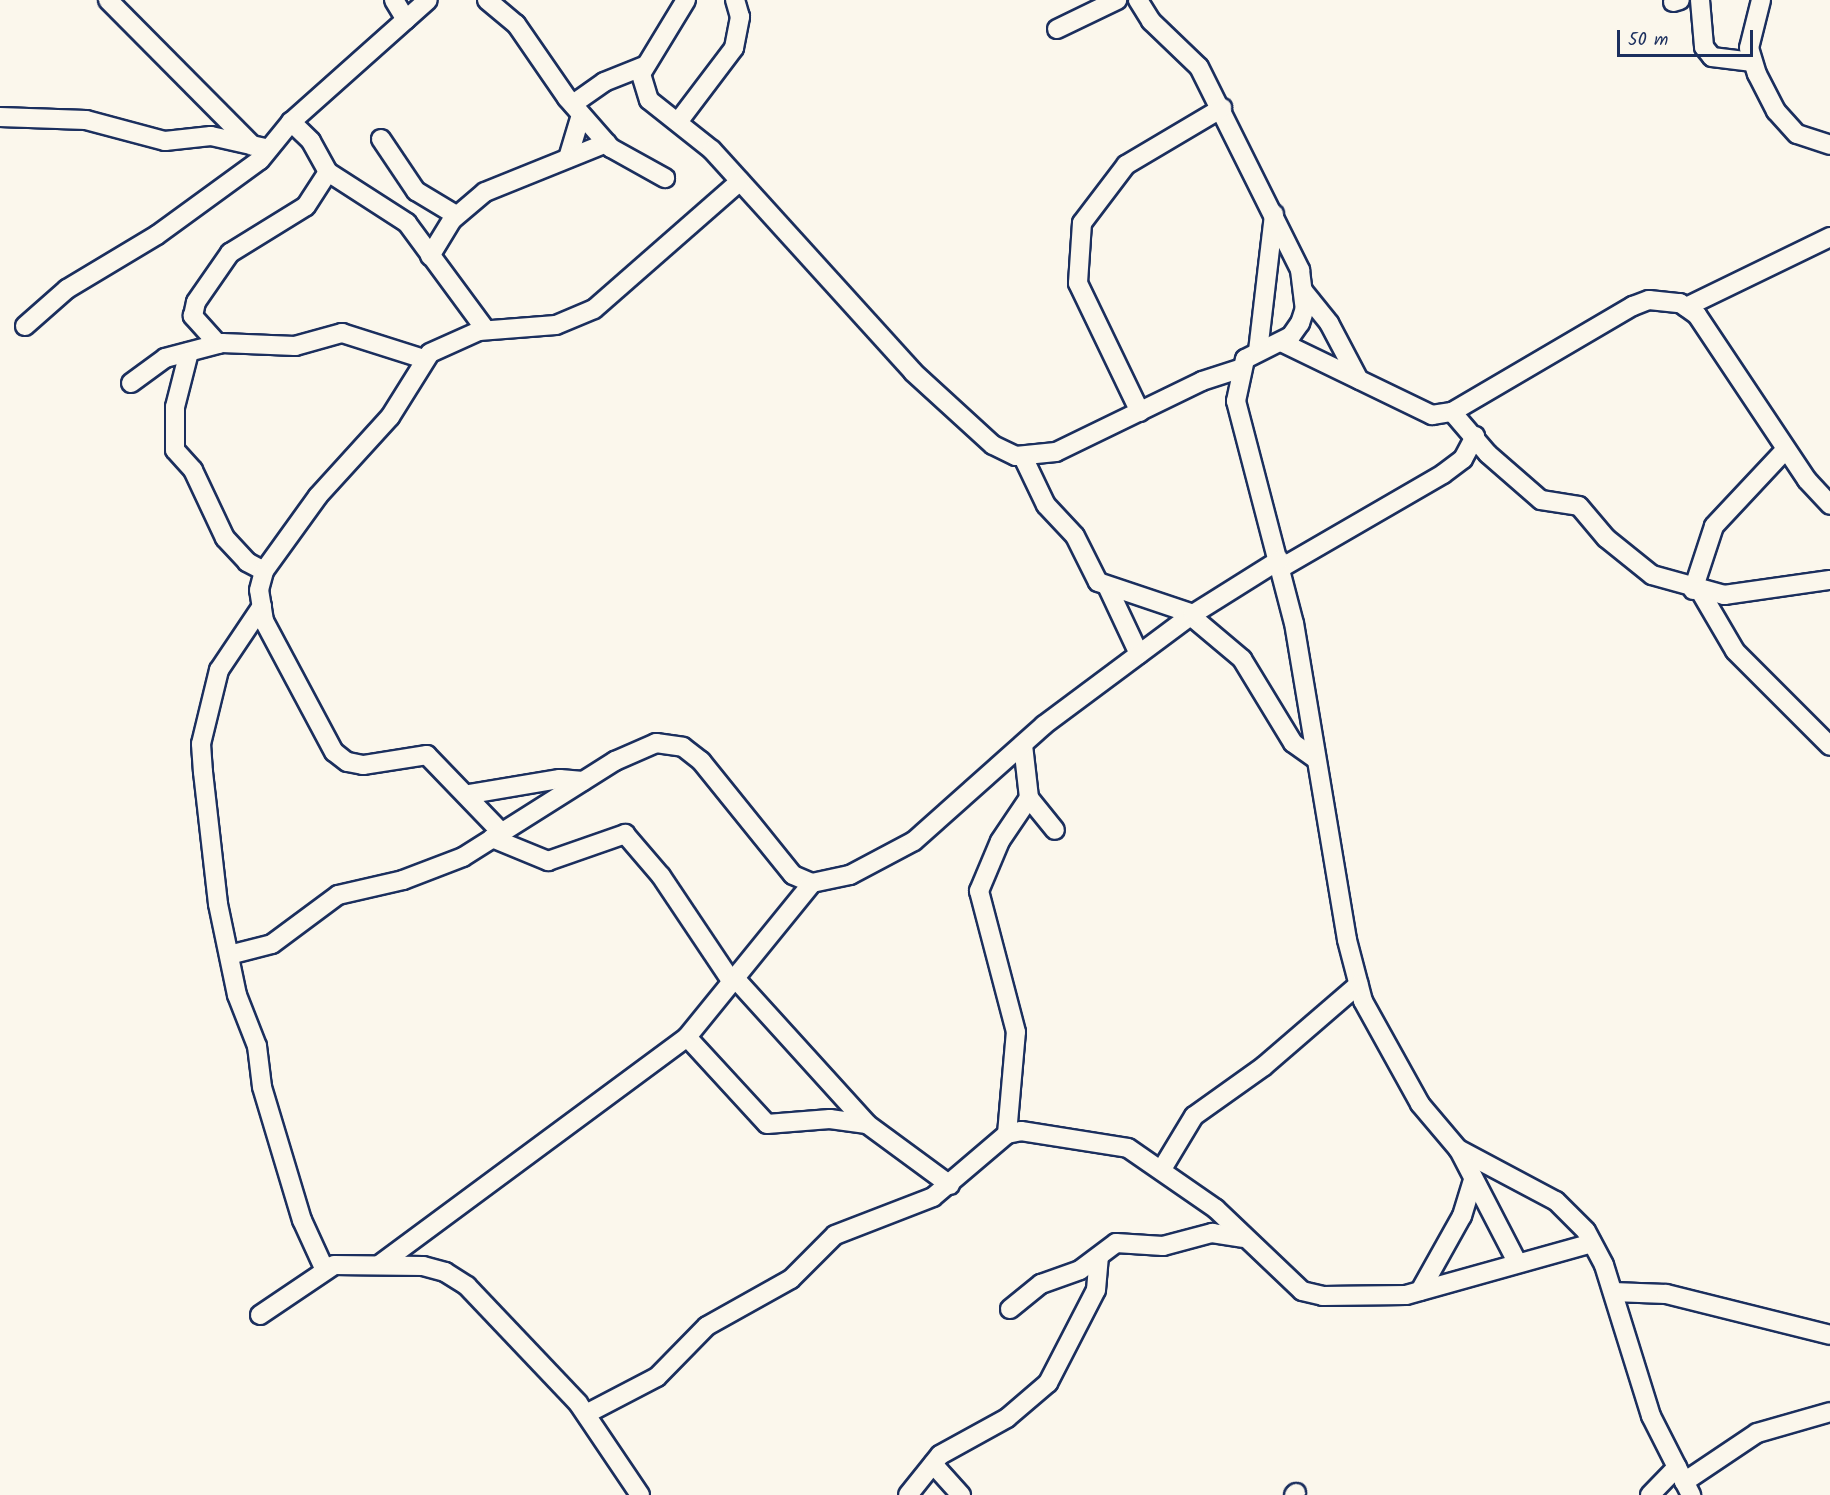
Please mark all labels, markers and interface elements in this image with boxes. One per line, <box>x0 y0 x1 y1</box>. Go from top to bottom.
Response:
scale bar <box>1620 18 1756 56</box>
text: 50 m <box>1628 26 1668 55</box>

